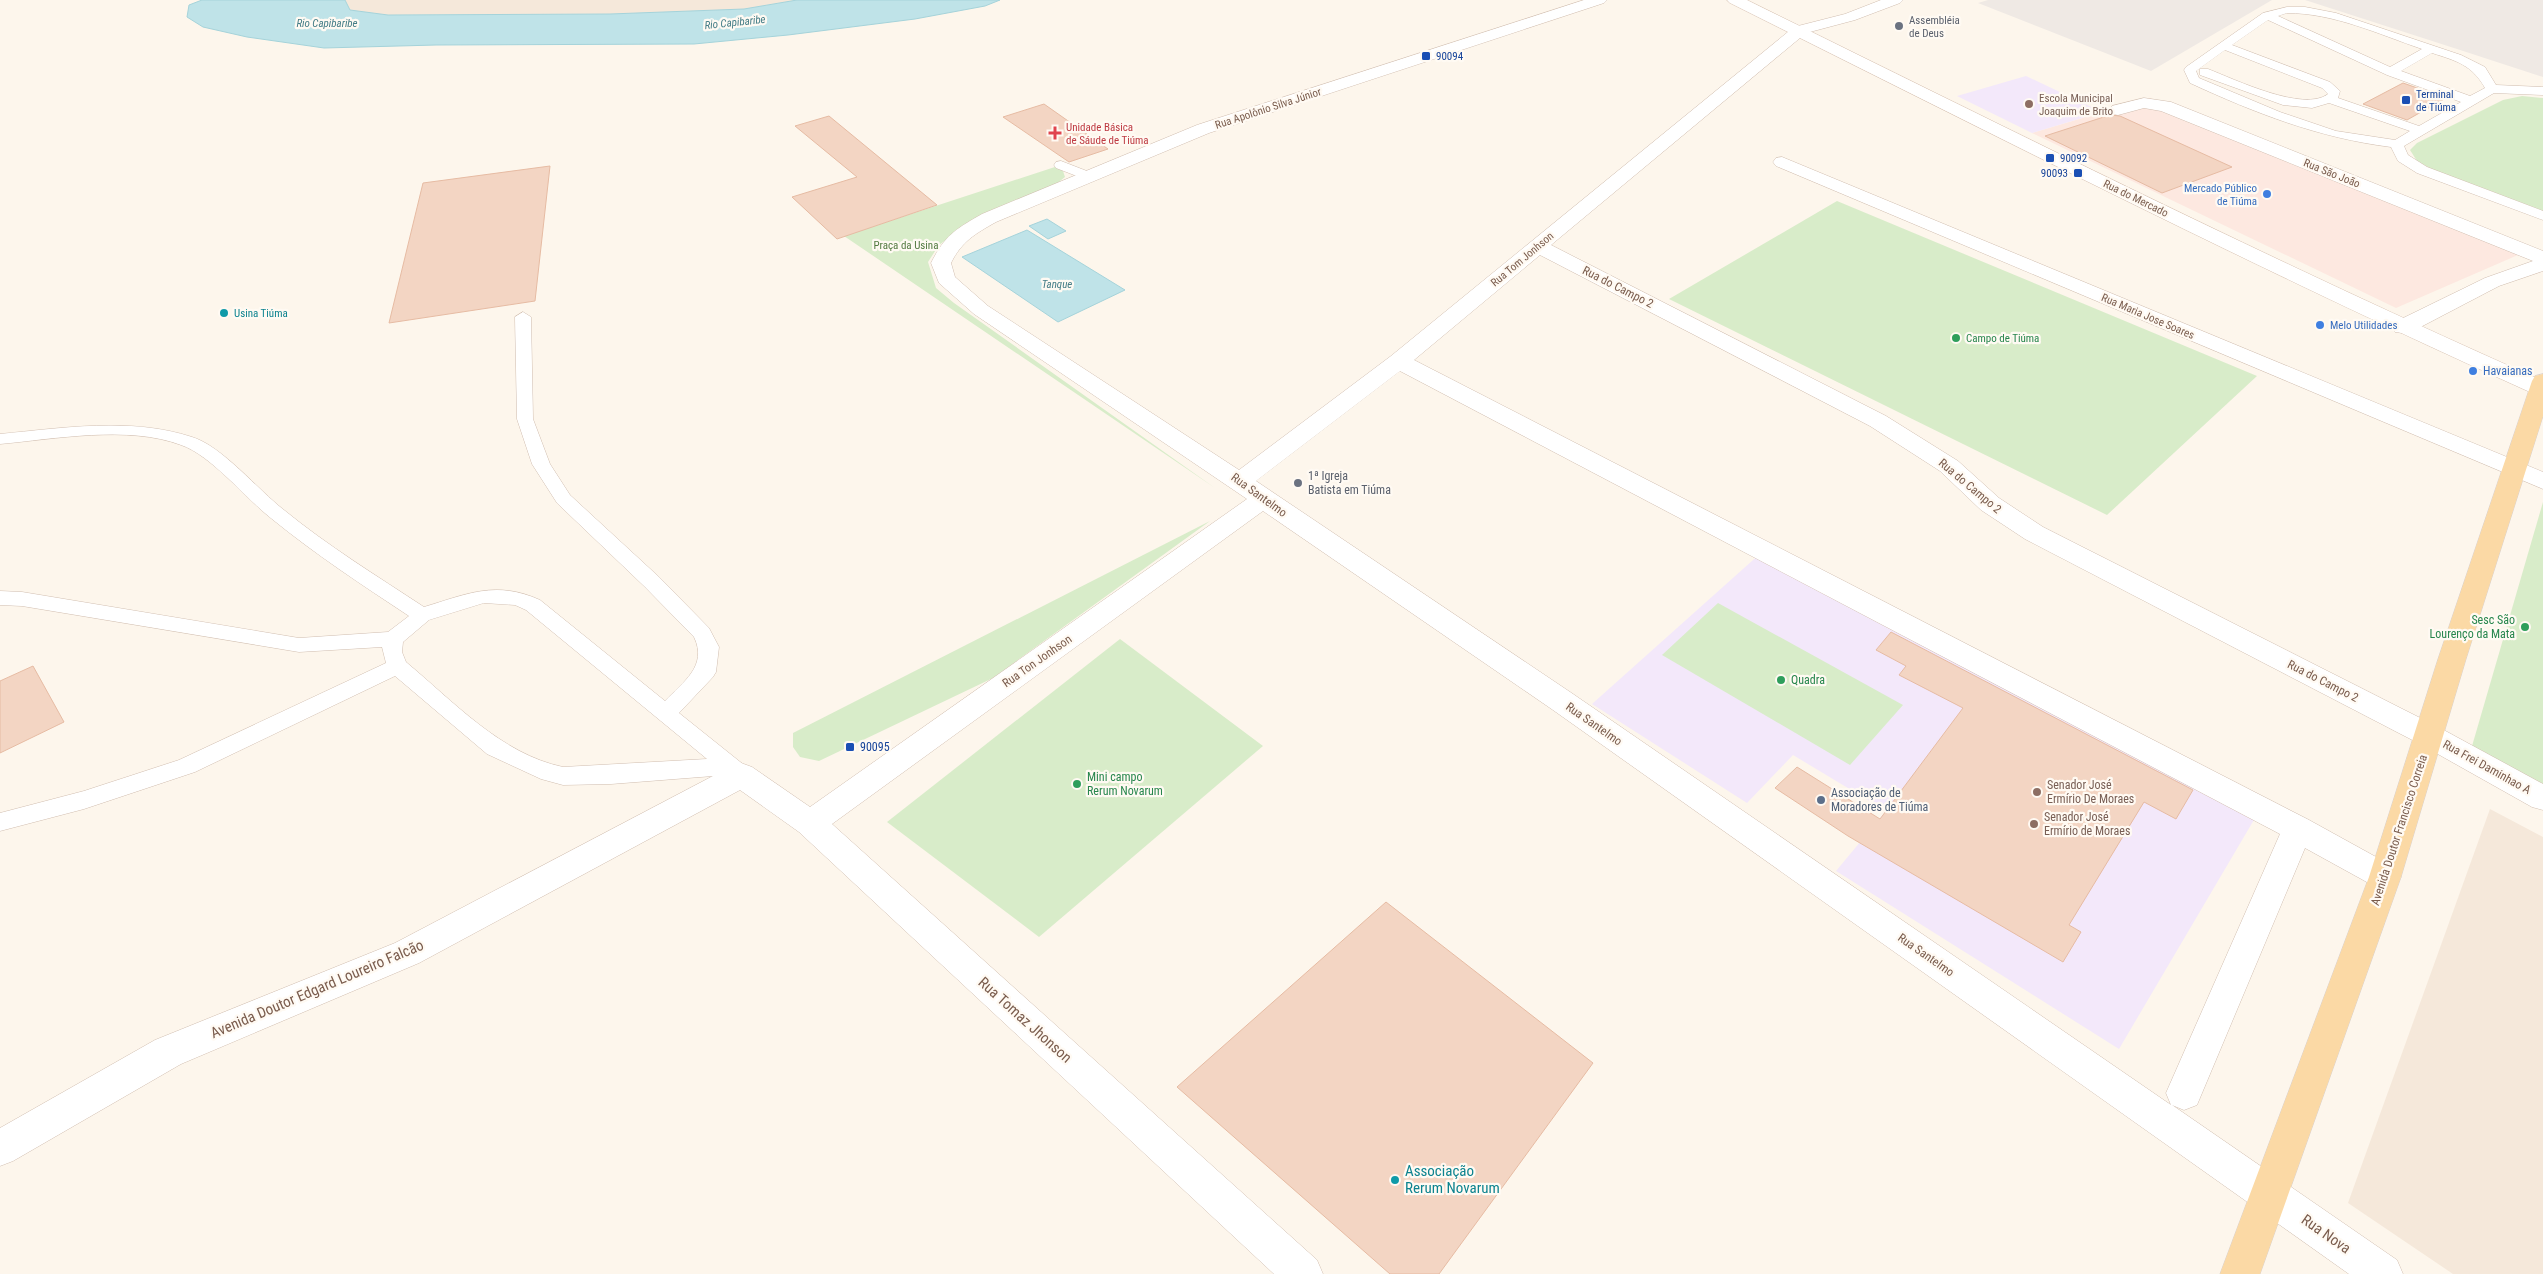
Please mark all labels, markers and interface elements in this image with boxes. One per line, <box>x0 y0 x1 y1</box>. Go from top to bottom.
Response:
water label: Rio Capibaribe <box>704 13 766 32</box>
place label: Assembléia de Deus <box>1909 14 1960 40</box>
water label: Rio Capibaribe <box>296 17 358 30</box>
marker: Assembléia de Deus <box>1893 20 1905 32</box>
marker: 90094 <box>1420 50 1432 62</box>
place label: 90094 <box>1436 50 1464 63</box>
street label: Rua Apolônio Silva Júnior <box>1213 85 1323 132</box>
place label: Terminal de Tiúma <box>2416 88 2456 114</box>
place label: Escola Municipal Joaquim de Brito <box>2039 92 2113 118</box>
marker: Terminal de Tiúma <box>2400 94 2412 106</box>
marker: Escola Municipal Joaquim de Brito <box>2023 98 2035 110</box>
place label: Unidade Básica de Sáude de Tiúma <box>1066 121 1149 147</box>
marker: Unidade Básica de Sáude de Tiúma <box>1048 126 1062 140</box>
marker: 90092 <box>2044 152 2056 164</box>
place label: 90092 <box>2060 152 2087 165</box>
street label: Rua São João <box>2302 156 2362 191</box>
place label: 90093 <box>2041 167 2068 180</box>
marker: 90093 <box>2072 167 2084 179</box>
street label: Rua do Mercado <box>2101 177 2171 220</box>
place label: Mercado Público de Tiúma <box>2184 182 2257 208</box>
marker: Mercado Público de Tiúma <box>2261 188 2273 200</box>
street label: Rua Tom Jonhson <box>1488 229 1556 289</box>
park label: Praça da Usina <box>874 239 938 252</box>
street label: Rua do Campo 2 <box>1580 263 1656 311</box>
water label: Tanque <box>1042 278 1072 291</box>
street label: Rua Maria Jose Soares <box>2099 291 2196 342</box>
marker: Usina Tiúma <box>218 307 230 319</box>
place label: Usina Tiúma <box>234 307 288 320</box>
marker: Melo Utilidades <box>2314 319 2326 331</box>
place label: Melo Utilidades <box>2330 319 2397 332</box>
marker: Campo de Tiúma <box>1950 332 1962 344</box>
place label: Campo de Tiúma <box>1966 332 2039 345</box>
place label: Havaianas <box>2483 364 2532 378</box>
marker: Havaianas <box>2467 365 2479 377</box>
street label: Rua do Campo 2 <box>1936 456 2004 516</box>
place label: 1ª Igreja Batista em Tiúma <box>1308 469 1391 497</box>
street label: Rua Santelmo <box>1228 470 1290 520</box>
marker: 1ª Igreja Batista em Tiúma <box>1292 477 1304 489</box>
place label: Sesc São Lourenço da Mata <box>2430 613 2515 641</box>
marker: Sesc São Lourenço da Mata <box>2519 621 2531 633</box>
street label: Rua Ton Jonhson <box>1000 632 1075 690</box>
street label: Rua do Campo 2 <box>2285 657 2361 705</box>
place label: Quadra <box>1791 673 1825 687</box>
marker: Quadra <box>1775 674 1787 686</box>
street label: Rua Santelmo <box>1563 699 1625 749</box>
street label: Rua Frei Daminhao A <box>2441 737 2533 797</box>
place label: 90095 <box>860 740 890 754</box>
marker: 90095 <box>844 741 856 753</box>
street label: Avenida Doutor Francisco Correia <box>2368 753 2430 907</box>
place label: Mini campo Rerum Novarum <box>1087 770 1163 798</box>
marker: Mini campo Rerum Novarum <box>1071 778 1083 790</box>
place label: Senador José Ermírio De Moraes <box>2047 778 2134 806</box>
place label: Associação de Moradores de Tiúma <box>1831 786 1929 814</box>
marker: Senador José Ermírio De Moraes <box>2031 786 2043 798</box>
marker: Associação de Moradores de Tiúma <box>1815 794 1827 806</box>
place label: Senador José Ermírio de Moraes <box>2044 810 2130 838</box>
marker: Senador José Ermírio de Moraes <box>2028 818 2040 830</box>
street label: Rua Santelmo <box>1895 930 1957 980</box>
street label: Avenida Doutor Edgard Loureiro Falcão <box>208 936 426 1042</box>
street label: Rua Tomaz Jhonson <box>975 973 1075 1067</box>
place label: Associação Rerum Novarum <box>1405 1162 1500 1197</box>
marker: Associação Rerum Novarum <box>1389 1174 1401 1186</box>
street label: Rua Nova <box>2298 1211 2354 1257</box>

